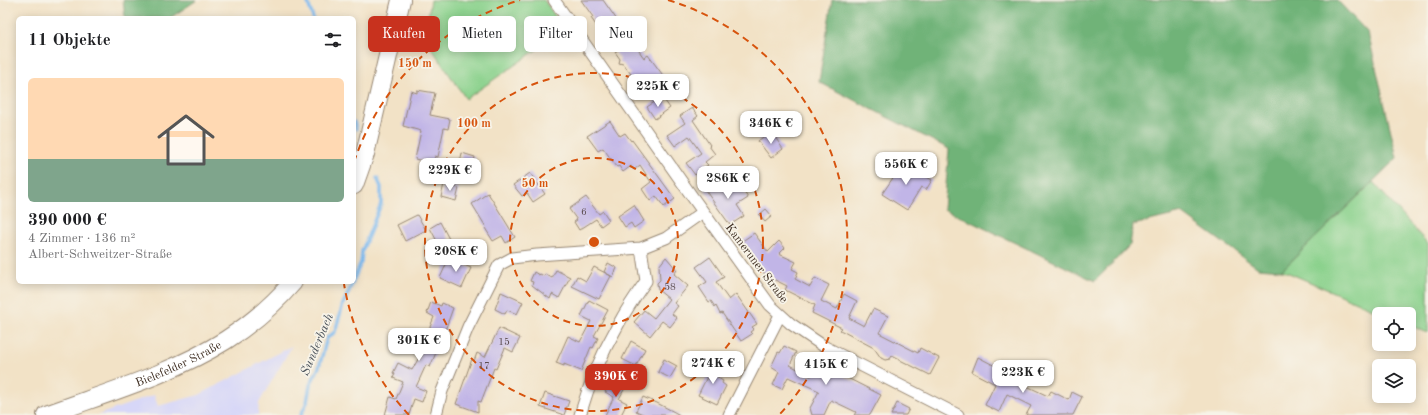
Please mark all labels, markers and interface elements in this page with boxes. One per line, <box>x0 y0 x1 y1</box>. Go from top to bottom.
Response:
chip: Kaufen <box>368 16 440 52</box>
chip: Mieten <box>448 16 516 52</box>
chip: Filter <box>524 16 587 52</box>
chip: Neu <box>595 16 647 52</box>
icon: filters <box>322 29 344 51</box>
text: 11 Objekte <box>28 32 111 49</box>
text: 150 m <box>398 57 432 70</box>
pin: 225K € <box>625 74 691 108</box>
text: 225K € <box>636 80 680 93</box>
icon: home <box>150 104 222 176</box>
pin: 346K € <box>738 111 804 145</box>
text: 346K € <box>749 117 793 130</box>
text: 100 m <box>457 118 491 130</box>
pin: 556K € <box>873 152 939 186</box>
pin: 229K € <box>417 158 483 192</box>
text: 556K € <box>884 158 928 171</box>
text: 229K € <box>428 164 472 177</box>
pin: 286K € <box>695 166 761 200</box>
text: 286K € <box>706 172 750 185</box>
text: 50 m <box>522 177 549 190</box>
house number: 6 <box>581 207 587 217</box>
text: 390 000 € <box>28 212 107 229</box>
street label: Kameruner Straße <box>723 222 790 306</box>
text: 4 Zimmer · 136 m² <box>28 232 136 245</box>
centre of rings <box>587 235 601 249</box>
pin: 208K € <box>423 239 489 273</box>
text: 208K € <box>434 245 478 258</box>
text: Albert-Schweitzer-Straße <box>28 248 172 261</box>
house number: 58 <box>664 282 676 292</box>
map controls <box>1372 307 1416 403</box>
button: locate <box>1372 307 1416 351</box>
water label: Sunderbach <box>298 311 336 378</box>
pin: 301K € <box>386 328 452 362</box>
text: 301K € <box>397 334 441 347</box>
house number: 15 <box>498 337 510 347</box>
street label: Bielefelder Straße <box>134 339 224 389</box>
pin: 274K € <box>680 351 746 385</box>
pin: 415K € <box>793 352 859 386</box>
text: 274K € <box>691 357 735 370</box>
text: 415K € <box>804 358 848 371</box>
button: layers <box>1372 359 1416 403</box>
pin: 223K € <box>990 360 1056 394</box>
house number: 17 <box>478 361 490 371</box>
pin: 390K € <box>583 364 649 398</box>
text: 223K € <box>1001 366 1045 379</box>
text: 390K € <box>594 370 638 383</box>

